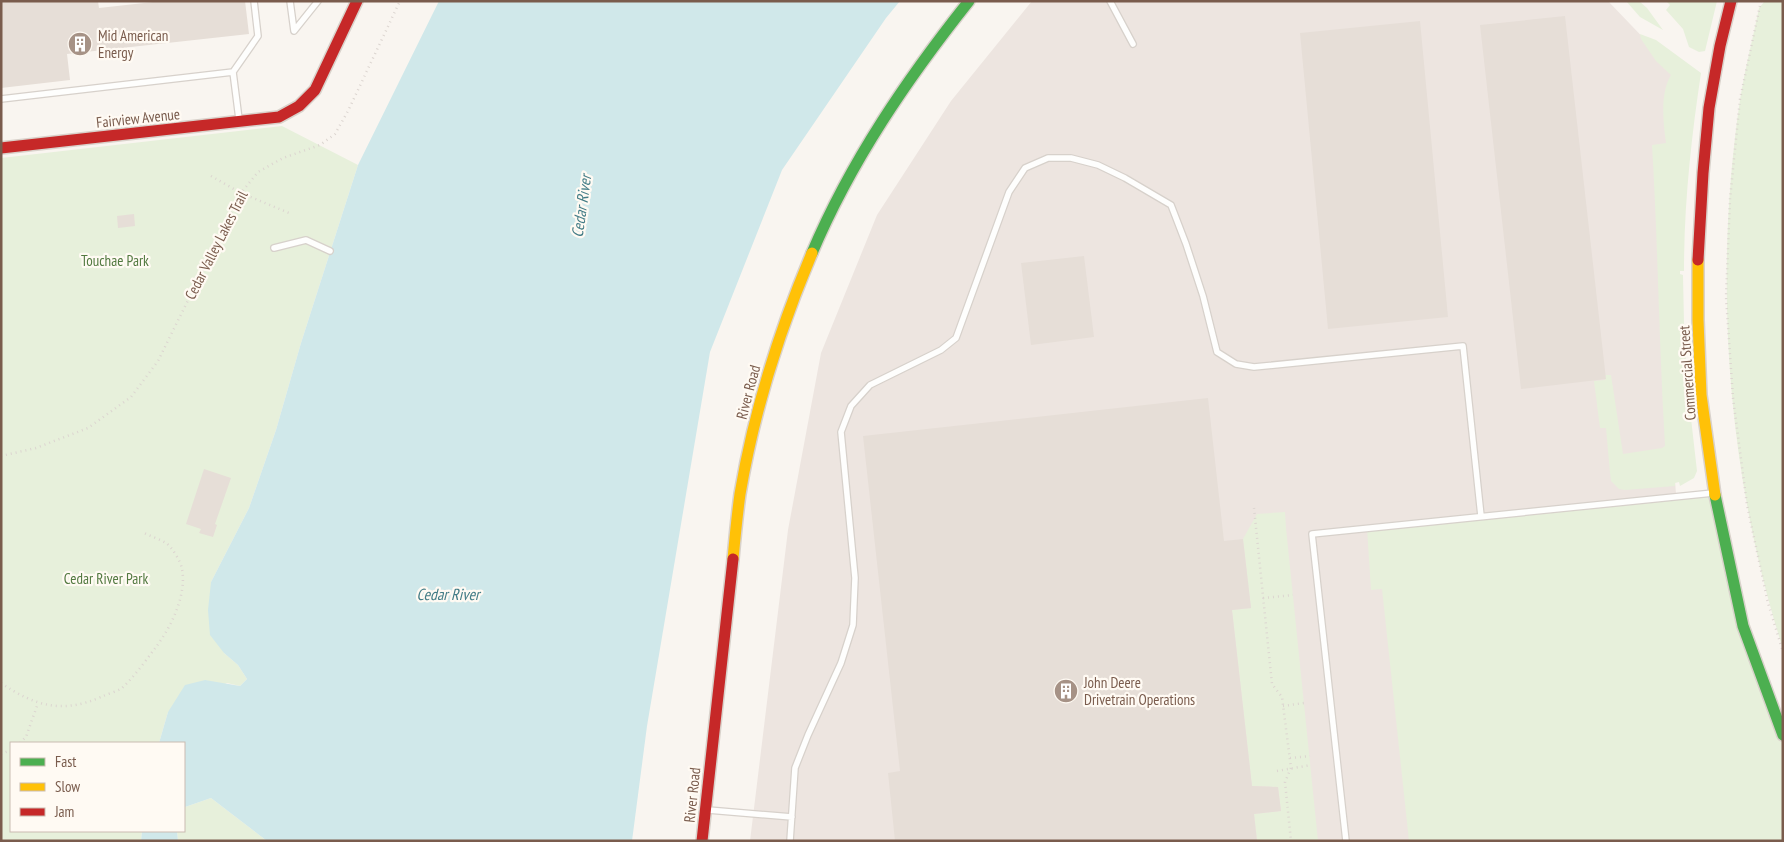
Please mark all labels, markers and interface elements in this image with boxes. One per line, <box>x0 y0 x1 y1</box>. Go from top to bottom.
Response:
place label: Mid American Energy <box>98 26 168 62</box>
building icon: Mid American Energy <box>67 31 93 57</box>
street label: Fairview Avenue <box>95 104 181 132</box>
water label: Cedar River <box>567 171 596 239</box>
street label: Cedar Valley Lakes Trail <box>180 187 252 303</box>
park label: Touchae Park <box>81 251 149 270</box>
street label: Commercial Street <box>1674 325 1700 421</box>
street label: River Road <box>732 363 764 421</box>
park label: Cedar River Park <box>64 569 148 588</box>
water label: Cedar River <box>417 584 482 604</box>
place label: John Deere Drivetrain Operations <box>1083 673 1195 709</box>
building icon: John Deere Drivetrain Operations <box>1053 678 1079 704</box>
legend <box>10 742 185 832</box>
text: Fast <box>55 752 76 771</box>
street label: River Road <box>680 766 704 824</box>
text: Slow <box>55 777 80 796</box>
text: Jam <box>54 802 74 821</box>

